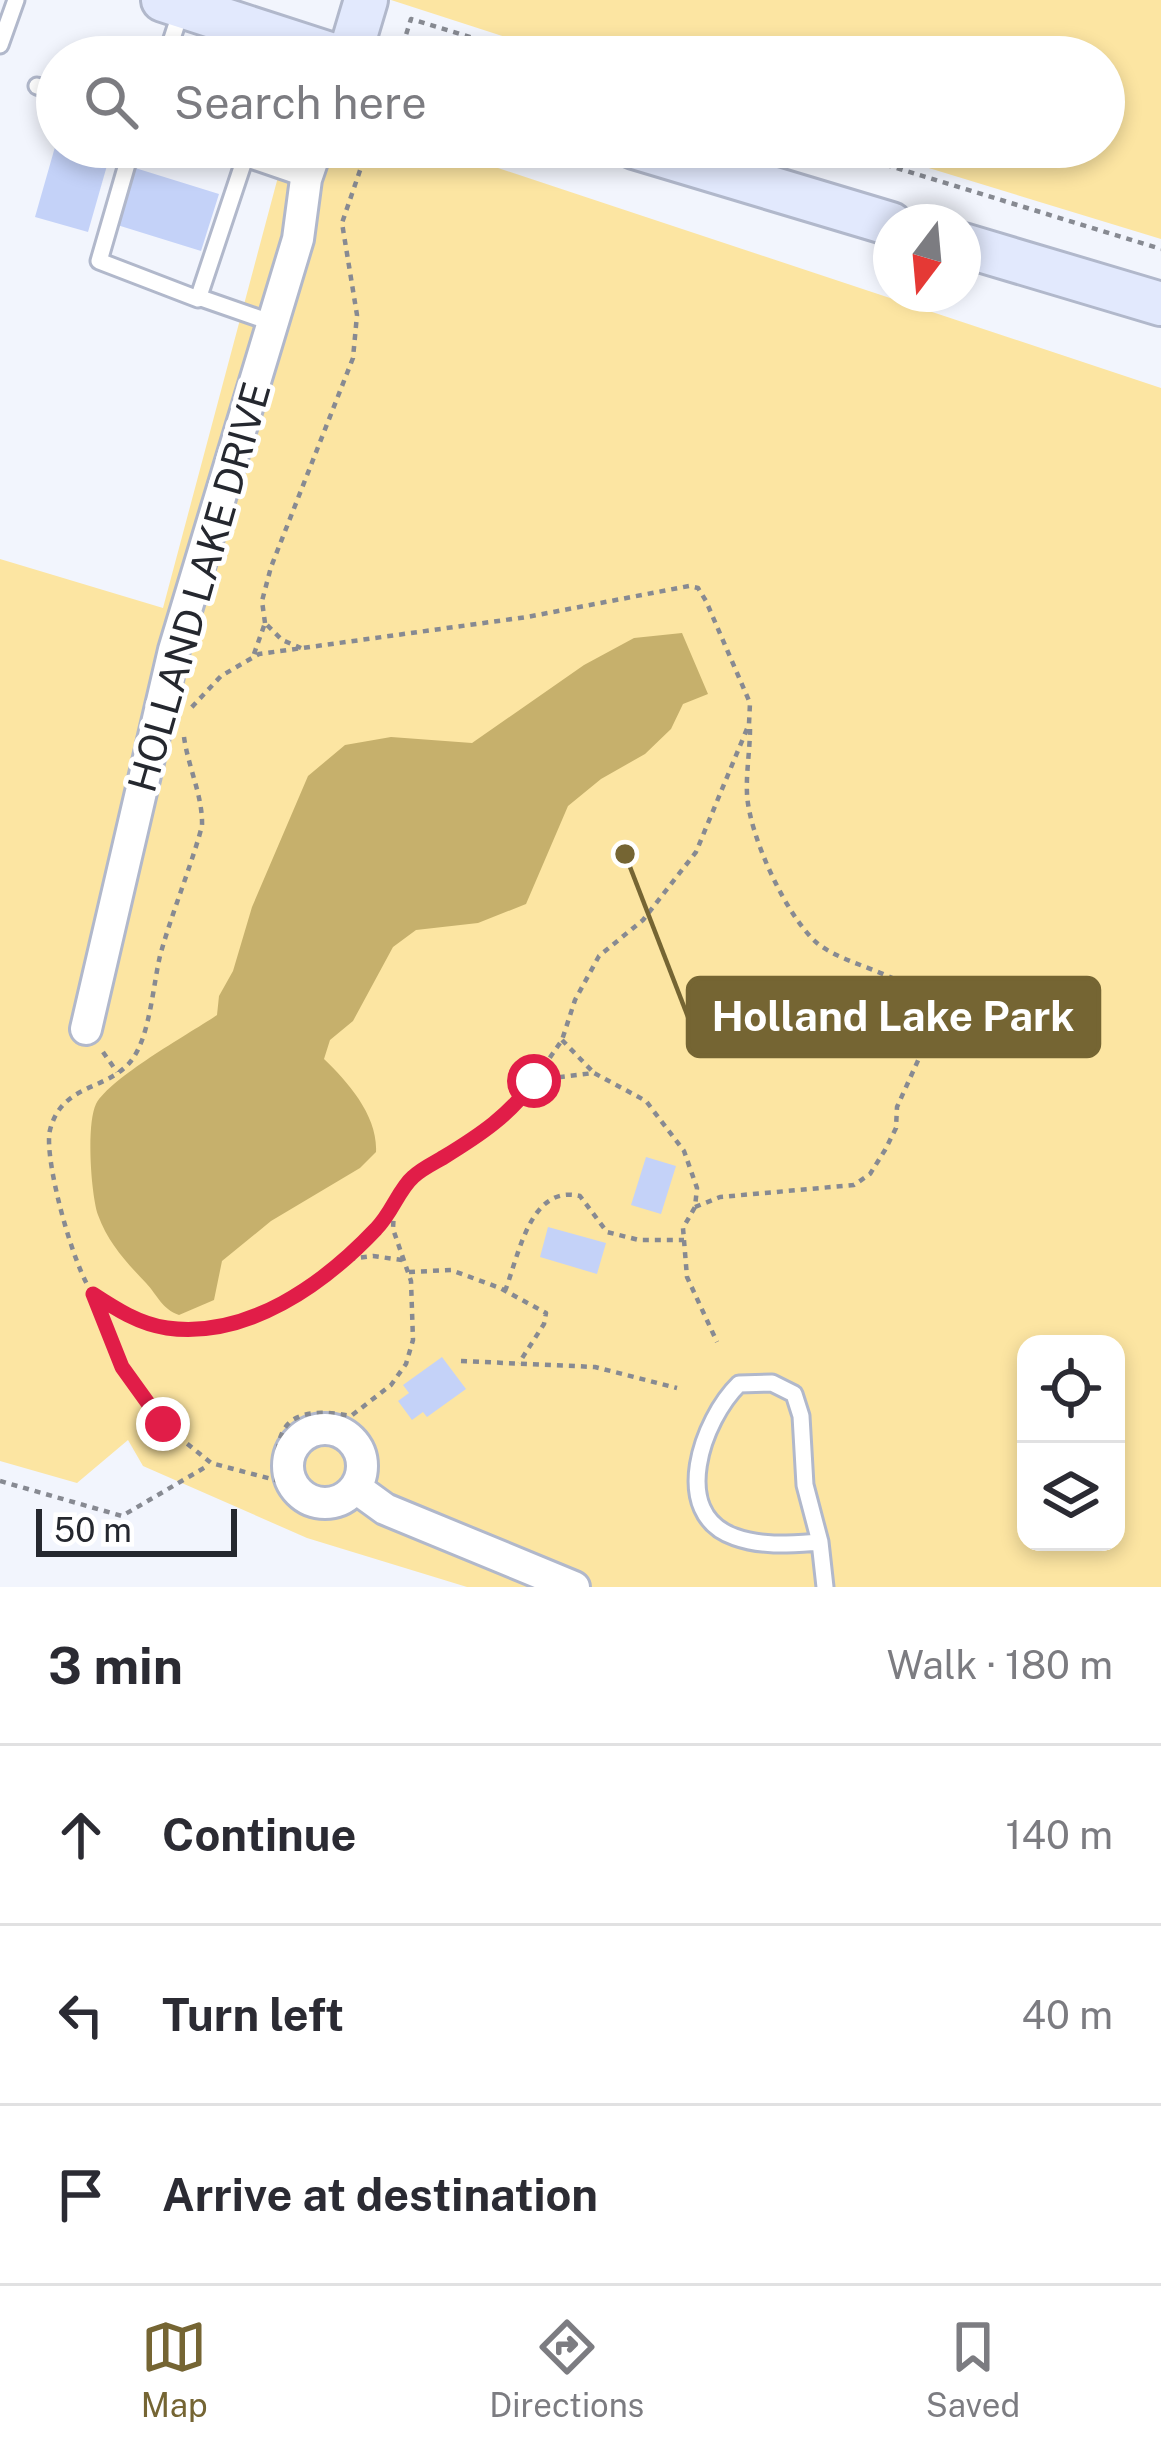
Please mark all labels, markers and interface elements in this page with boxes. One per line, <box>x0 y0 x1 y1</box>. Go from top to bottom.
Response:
search box <box>36 36 1125 168</box>
icon: search <box>78 69 144 135</box>
text: Search here <box>174 76 427 129</box>
north arrow <box>873 204 981 312</box>
street label: HOLLAND LAKE DRIVE <box>118 377 280 797</box>
callout: Holland Lake Park <box>688 978 1099 1056</box>
text: Holland Lake Park <box>711 991 1075 1040</box>
route start <box>507 1054 561 1108</box>
map controls <box>1017 1335 1125 1551</box>
button: locate <box>1017 1335 1125 1443</box>
route end <box>136 1397 190 1451</box>
button: layers <box>1017 1443 1125 1551</box>
scale bar <box>36 1503 237 1556</box>
text: 50 m <box>54 1511 132 1549</box>
text: 3 min <box>48 1636 183 1695</box>
text: Walk · 180 m <box>887 1642 1113 1688</box>
icon: ahead <box>48 1802 114 1868</box>
text: Continue <box>162 1808 356 1861</box>
text: 140 m <box>1006 1812 1113 1858</box>
icon: left <box>48 1982 114 2048</box>
text: Turn left <box>162 1988 344 2041</box>
text: 40 m <box>1021 1992 1113 2038</box>
icon: arrive <box>48 2162 114 2228</box>
text: Arrive at destination <box>162 2168 598 2221</box>
tab: Map <box>141 2314 208 2424</box>
tab: Directions <box>489 2314 644 2424</box>
tab: Saved <box>926 2314 1020 2424</box>

